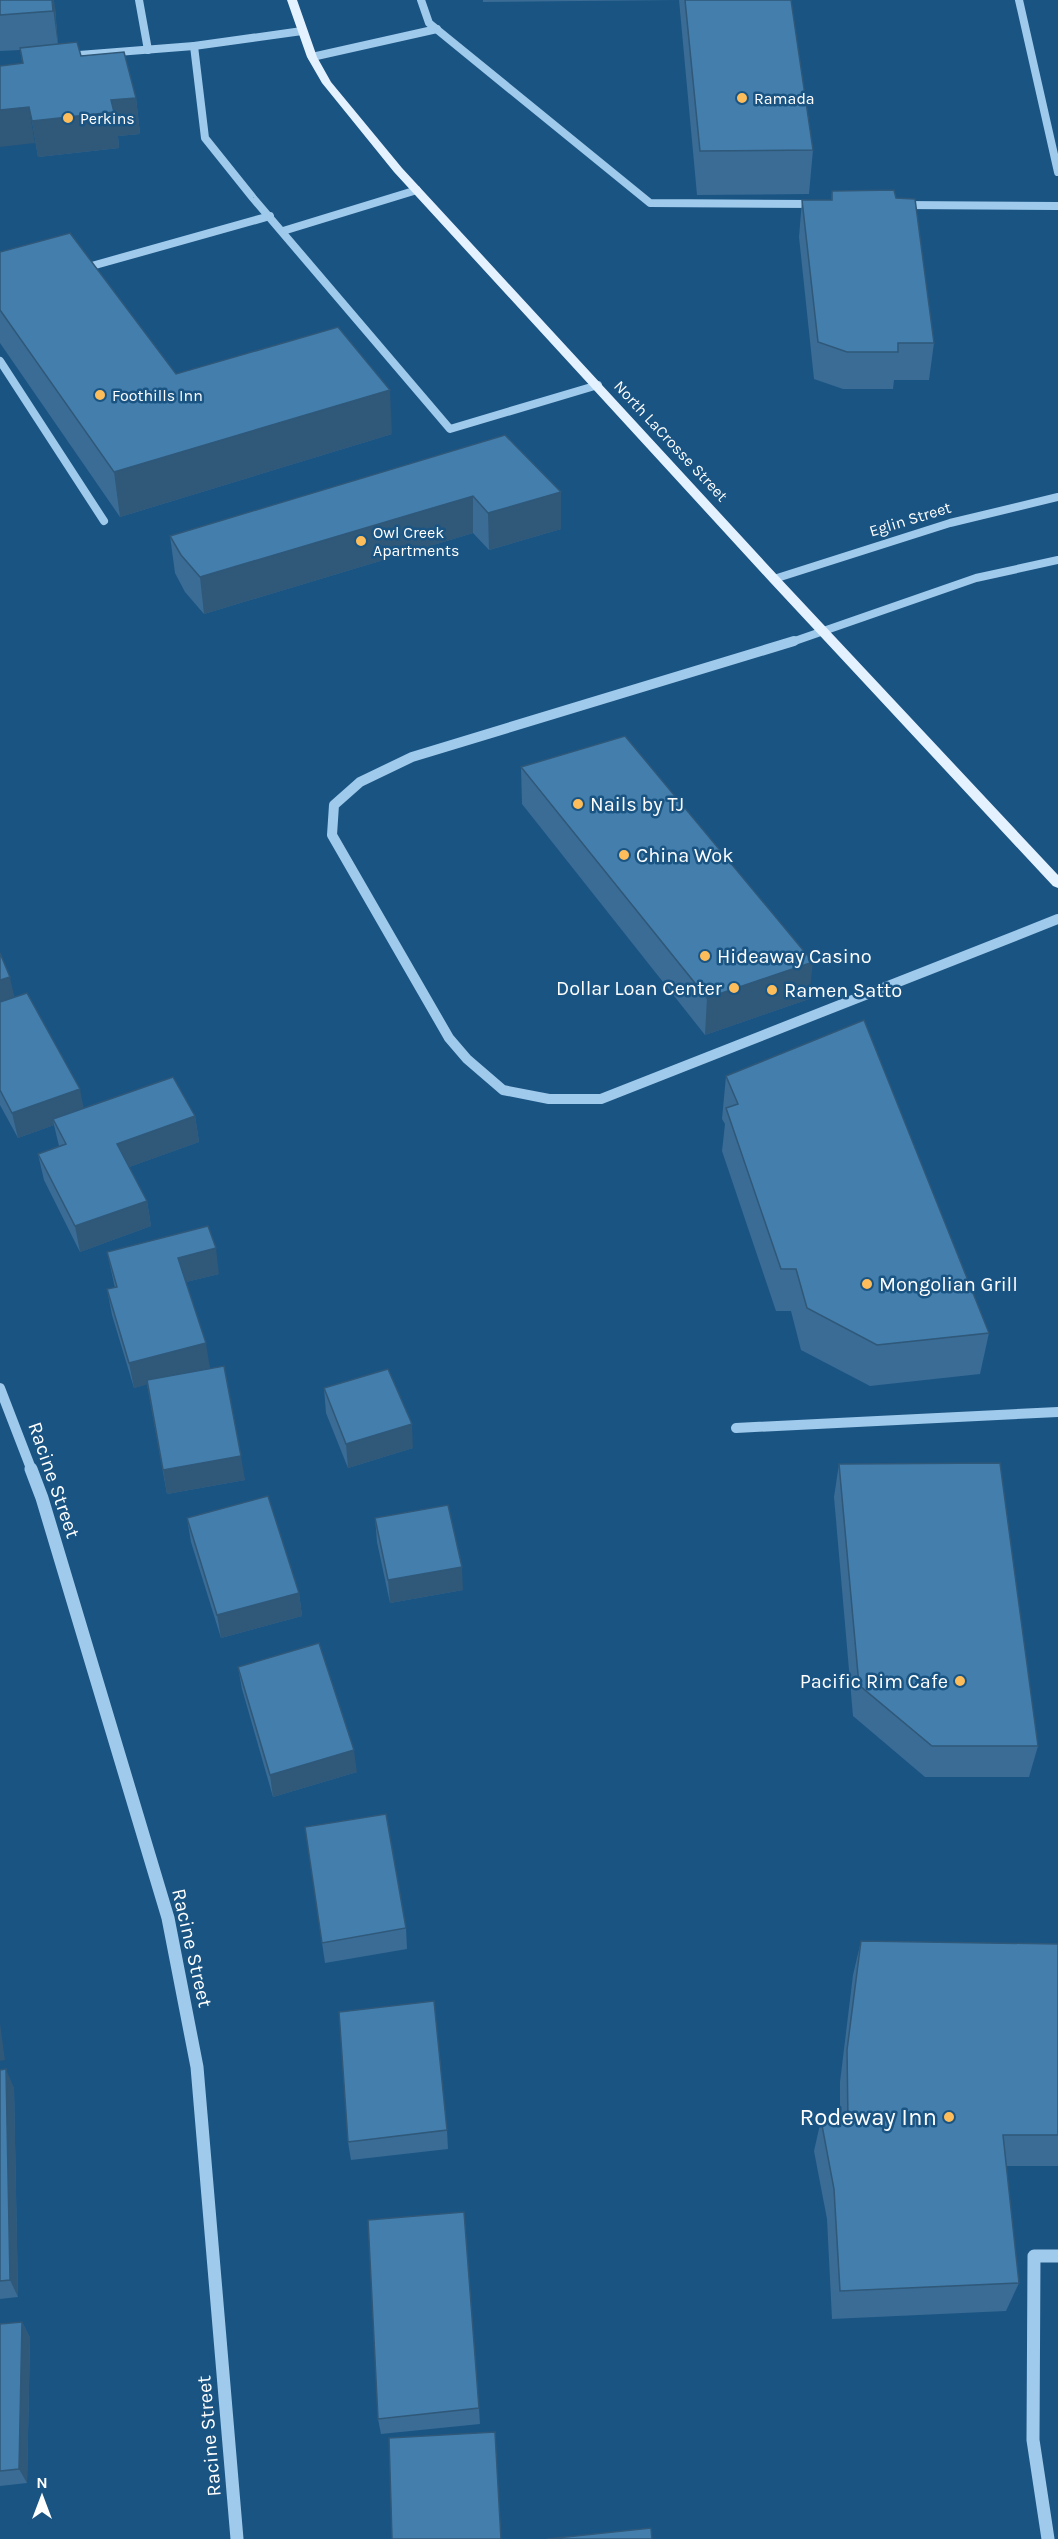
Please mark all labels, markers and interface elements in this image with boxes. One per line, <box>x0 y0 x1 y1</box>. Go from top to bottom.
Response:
place label: Ramada <box>754 89 815 108</box>
marker: Ramada <box>735 91 749 105</box>
place label: Perkins <box>80 109 135 128</box>
marker: Perkins <box>61 111 75 125</box>
street label: North LaCrosse Street <box>610 377 732 505</box>
place label: Foothills Inn <box>112 386 203 405</box>
marker: Foothills Inn <box>93 388 107 402</box>
street label: Eglin Street <box>867 498 953 540</box>
place label: Owl Creek Apartments <box>373 523 459 560</box>
marker: Owl Creek Apartments <box>354 534 368 548</box>
place label: Nails by TJ <box>590 793 684 816</box>
marker: Nails by TJ <box>571 797 585 811</box>
place label: China Wok <box>636 844 734 867</box>
marker: China Wok <box>617 848 631 862</box>
place label: Hideaway Casino <box>717 945 872 968</box>
marker: Hideaway Casino <box>698 949 712 963</box>
place label: Dollar Loan Center <box>556 977 723 1000</box>
place label: Ramen Satto <box>784 979 902 1002</box>
marker: Dollar Loan Center <box>727 981 741 995</box>
marker: Ramen Satto <box>765 983 779 997</box>
place label: Mongolian Grill <box>879 1273 1018 1296</box>
marker: Mongolian Grill <box>860 1277 874 1291</box>
street label: Racine Street <box>23 1419 85 1542</box>
place label: Pacific Rim Cafe <box>800 1670 948 1693</box>
marker: Pacific Rim Cafe <box>953 1674 967 1688</box>
street label: Racine Street <box>167 1886 217 2010</box>
place label: Rodeway Inn <box>799 2103 937 2131</box>
marker: Rodeway Inn <box>942 2110 956 2124</box>
street label: Racine Street <box>192 2374 226 2498</box>
north arrow <box>12 2467 72 2527</box>
text: N <box>36 2473 48 2492</box>

